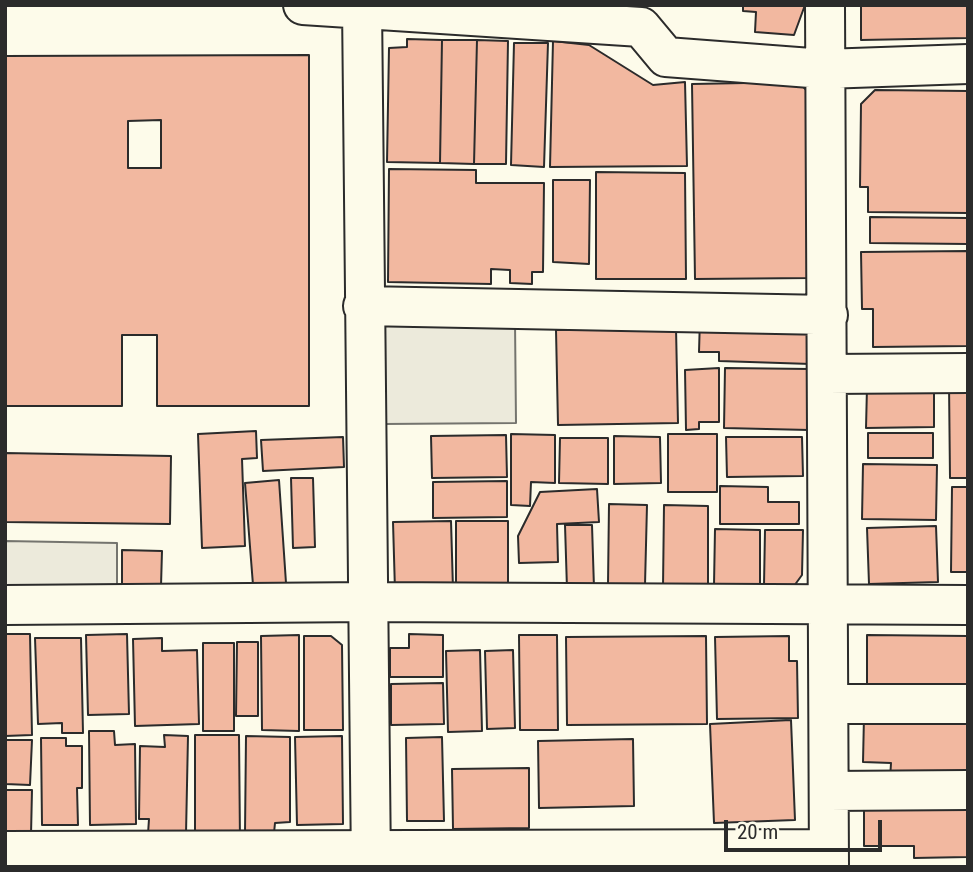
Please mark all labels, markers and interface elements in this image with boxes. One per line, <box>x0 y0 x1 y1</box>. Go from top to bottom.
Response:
scale bar <box>728 806 886 850</box>
text: 20 m <box>737 820 778 844</box>

